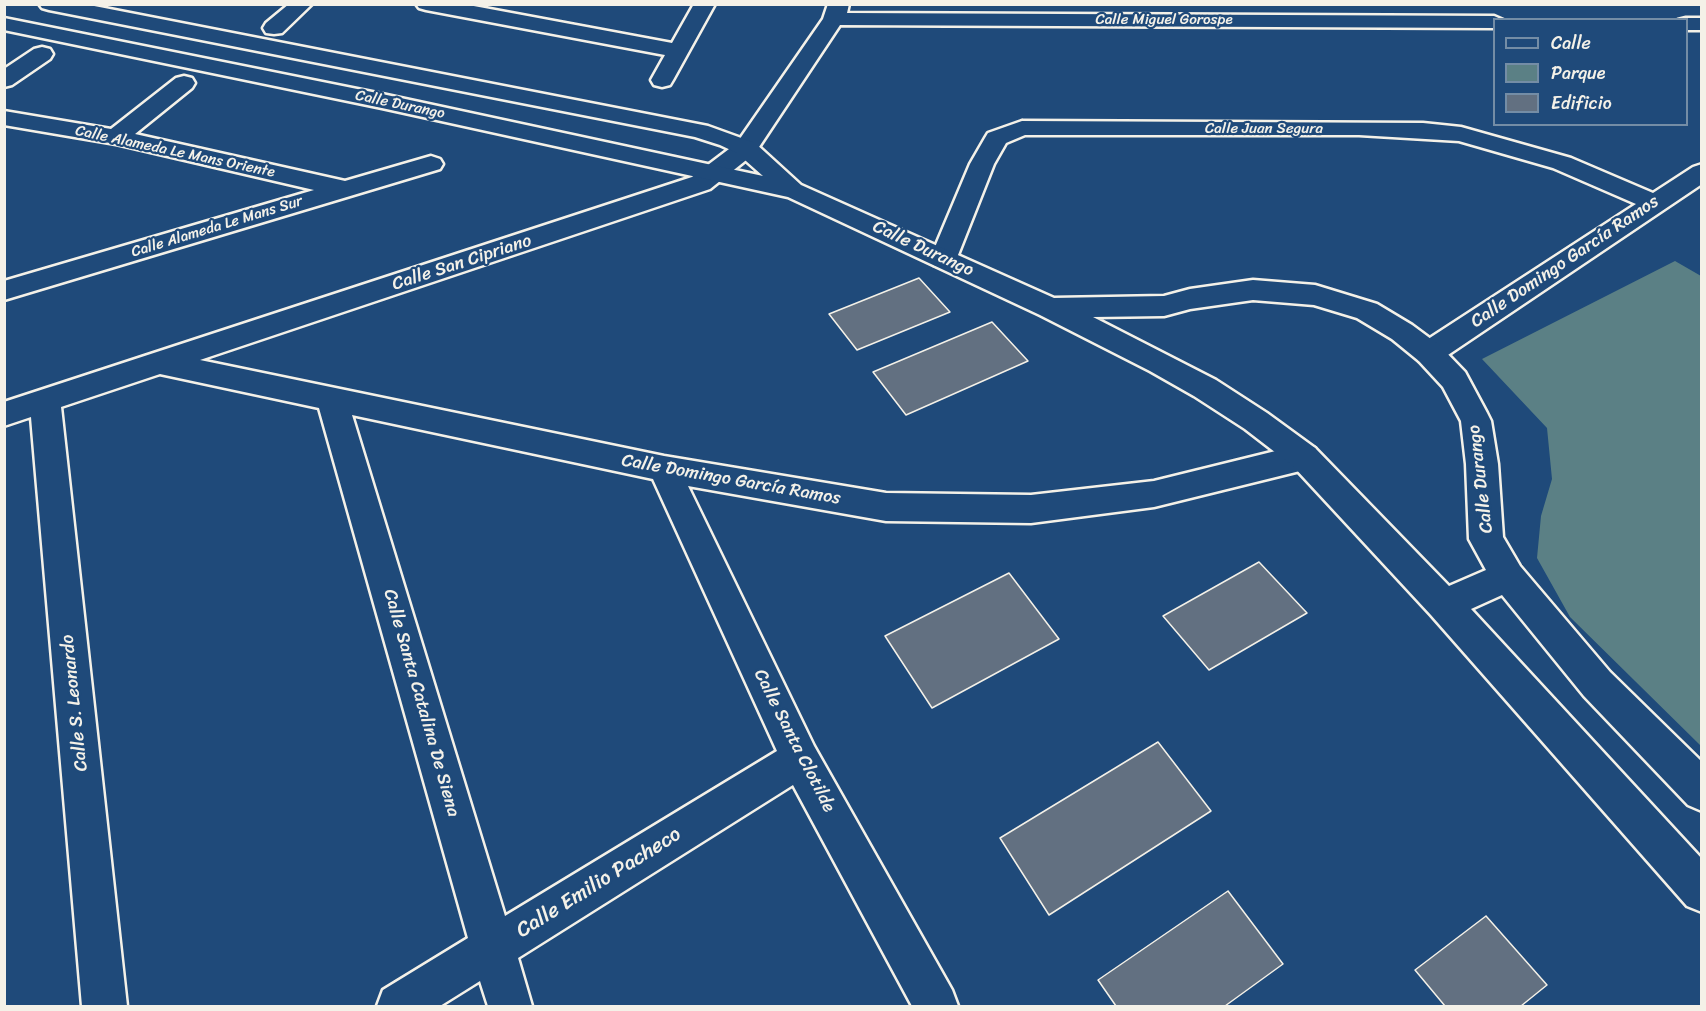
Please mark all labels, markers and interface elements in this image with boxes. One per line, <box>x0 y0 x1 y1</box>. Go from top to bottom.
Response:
street label: Calle Miguel Gorospe <box>1095 11 1233 29</box>
legend <box>1493 18 1688 126</box>
text: Calle <box>1551 27 1591 59</box>
text: Parque <box>1551 57 1605 89</box>
street label: Calle Durango <box>354 87 446 123</box>
text: Edificio <box>1551 87 1612 119</box>
street label: Calle Juan Segura <box>1205 120 1323 138</box>
street label: Calle Alameda Le Mans Oriente <box>74 122 276 182</box>
street label: Calle Domingo García Ramos <box>1467 191 1663 333</box>
street label: Calle Alameda Le Mans Sur <box>129 192 305 262</box>
street label: Calle Durango <box>869 216 977 282</box>
street label: Calle San Cipriano <box>390 230 534 296</box>
street label: Calle Durango <box>1464 424 1498 534</box>
street label: Calle Domingo García Ramos <box>620 450 842 510</box>
street label: Calle Santa Catalina De Siena <box>378 587 464 819</box>
street label: Calle S. Leonardo <box>57 634 93 772</box>
street label: Calle Santa Clotilde <box>749 666 839 816</box>
street label: Calle Emilio Pacheco <box>512 822 686 944</box>

